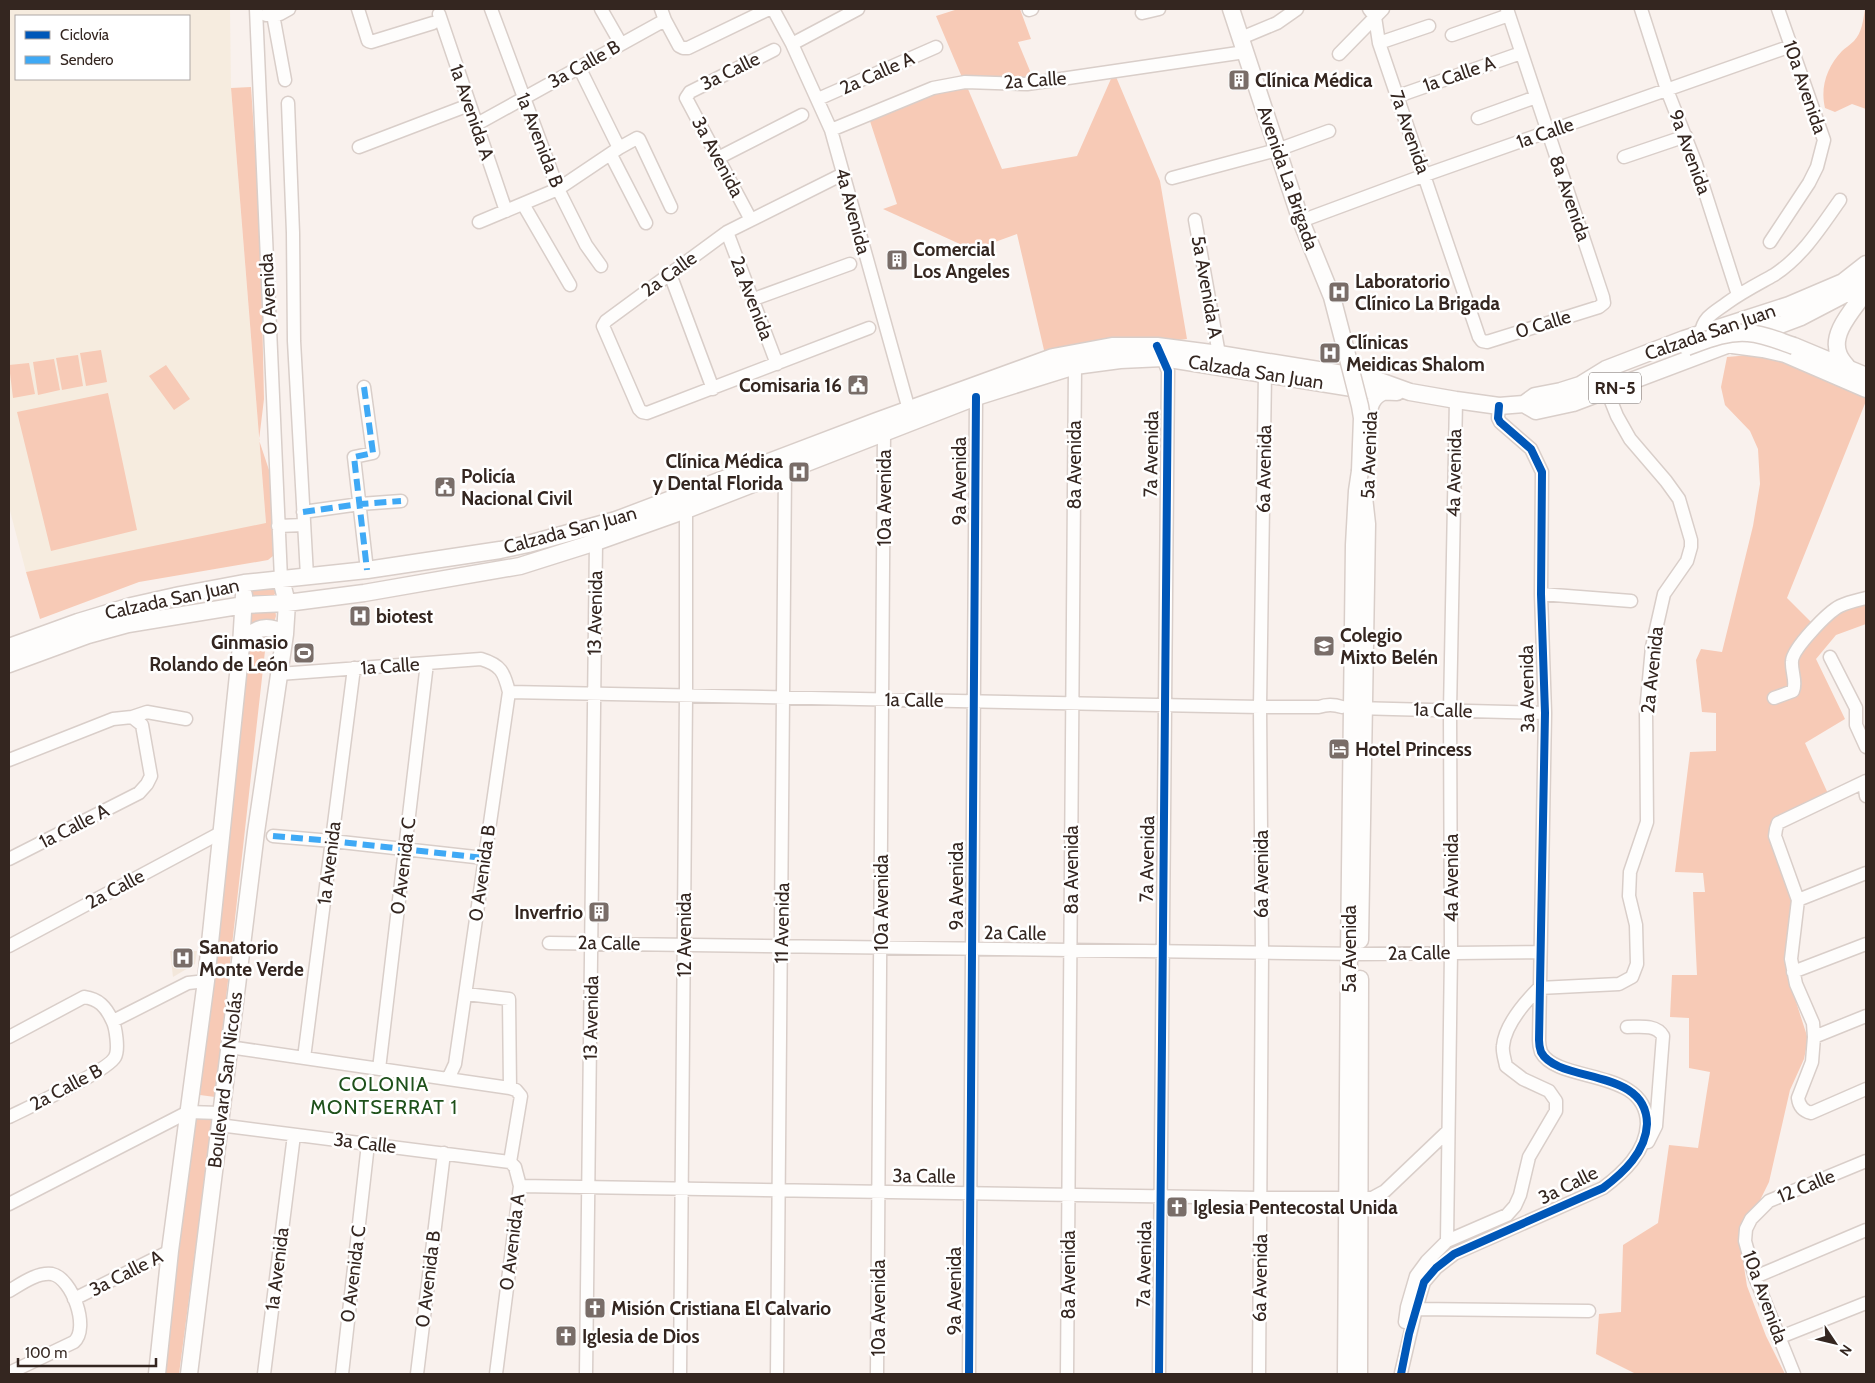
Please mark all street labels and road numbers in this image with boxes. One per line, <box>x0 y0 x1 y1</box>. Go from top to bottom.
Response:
street label: 3a Calle B <box>544 35 624 93</box>
street label: 10a Avenida <box>1778 37 1832 137</box>
street label: 2a Calle A <box>836 46 918 100</box>
street label: 3a Calle <box>697 47 764 95</box>
street label: 1a Calle A <box>1420 51 1498 97</box>
street label: 1a Avenida A <box>445 61 499 163</box>
street label: 2a Calle <box>1003 66 1067 94</box>
street label: 7a Avenida <box>1385 87 1435 177</box>
street label: 1a Avenida B <box>511 89 569 191</box>
street label: Avenida La Brigada <box>1253 103 1323 253</box>
street label: 9a Avenida <box>1664 107 1716 197</box>
street label: 1a Calle <box>1513 112 1577 153</box>
street label: 3a Avenida <box>687 113 749 201</box>
street label: 8a Avenida <box>1545 152 1595 244</box>
street label: 4a Avenida <box>830 165 876 257</box>
street label: 5a Avenida A <box>1187 234 1227 340</box>
street label: 2a Calle <box>637 246 701 302</box>
street label: 0 Avenida <box>254 253 282 335</box>
street label: 2a Avenida <box>726 253 778 343</box>
street label: Calzada San Juan <box>1642 299 1778 365</box>
street label: 0 Calle <box>1512 305 1574 343</box>
street label: Calzada San Juan <box>1187 350 1325 394</box>
road number: RN-5 <box>1589 372 1641 403</box>
street label: 7a Avenida <box>1139 411 1163 497</box>
street label: 5a Avenida <box>1356 411 1382 499</box>
street label: 8a Avenida <box>1063 420 1086 510</box>
street label: 6a Avenida <box>1252 425 1276 513</box>
street label: 4a Avenida <box>1442 428 1466 518</box>
street label: 9a Avenida <box>948 437 971 525</box>
street label: 10a Avenida <box>873 449 896 547</box>
street label: Calzada San Juan <box>501 501 639 559</box>
street label: 13 Avenida <box>583 570 607 656</box>
street label: Calzada San Juan <box>103 574 241 624</box>
street label: 2a Avenida <box>1636 625 1668 715</box>
street label: 3a Avenida <box>1515 645 1539 733</box>
street label: 1a Calle <box>360 652 421 680</box>
street label: 1a Calle <box>884 688 944 712</box>
street label: 1a Calle <box>1413 697 1473 723</box>
street label: 1a Calle A <box>35 799 113 853</box>
street label: 0 Avenida C <box>386 816 420 916</box>
street label: 7a Avenida <box>1135 816 1159 902</box>
street label: 1a Avenida <box>312 820 346 906</box>
street label: 0 Avenida B <box>464 823 500 923</box>
street label: 8a Avenida <box>1060 825 1083 915</box>
street label: 6a Avenida <box>1250 830 1273 918</box>
street label: 4a Avenida <box>1440 834 1463 922</box>
street label: 9a Avenida <box>945 842 968 930</box>
street label: 10a Avenida <box>870 854 893 952</box>
street label: 2a Calle <box>82 864 148 914</box>
street label: 11 Avenida <box>770 882 794 964</box>
street label: 12 Avenida <box>673 893 696 977</box>
street label: 5a Avenida <box>1338 905 1361 993</box>
street label: 2a Calle <box>983 921 1047 945</box>
street label: 2a Calle <box>577 931 641 955</box>
street label: 2a Calle <box>1387 941 1451 965</box>
street label: 13 Avenida <box>579 975 603 1061</box>
street label: Boulevard San Nicolás <box>203 990 247 1169</box>
street label: 2a Calle B <box>26 1058 106 1116</box>
street label: 3a Calle <box>332 1128 398 1158</box>
street label: 3a Calle <box>1535 1161 1602 1209</box>
street label: 3a Calle <box>892 1164 956 1188</box>
street label: 12 Calle <box>1774 1164 1838 1208</box>
street label: 0 Avenida A <box>495 1192 529 1292</box>
street label: 7a Avenida <box>1132 1221 1156 1307</box>
street label: 0 Avenida C <box>336 1224 370 1324</box>
street label: 1a Avenida <box>260 1226 294 1312</box>
street label: 0 Avenida B <box>411 1229 445 1329</box>
street label: 8a Avenida <box>1057 1230 1080 1320</box>
street label: 6a Avenida <box>1248 1234 1272 1322</box>
street label: 3a Calle A <box>86 1245 167 1301</box>
street label: 9a Avenida <box>943 1247 966 1335</box>
street label: 10a Avenida <box>1738 1247 1792 1347</box>
street label: 10a Avenida <box>867 1259 890 1357</box>

